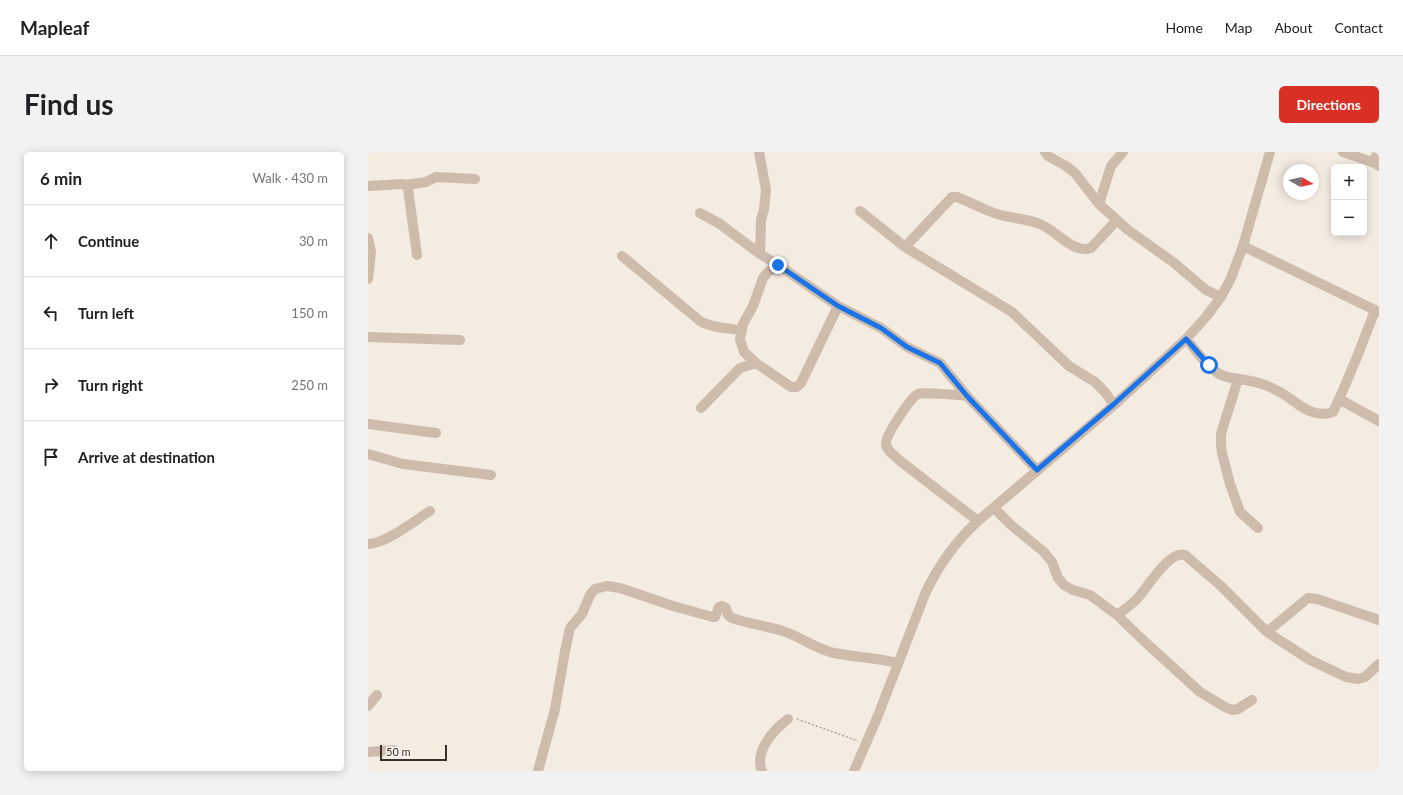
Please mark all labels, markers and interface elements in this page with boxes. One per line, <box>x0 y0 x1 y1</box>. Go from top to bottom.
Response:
text: Mapleaf <box>20 16 89 39</box>
text: Home <box>1165 19 1203 36</box>
text: Map <box>1225 19 1252 36</box>
text: About <box>1274 19 1312 36</box>
text: Contact <box>1334 19 1383 36</box>
button: Directions <box>1279 86 1379 123</box>
text: Find us <box>24 87 114 121</box>
north arrow <box>1283 164 1319 200</box>
map controls <box>1331 164 1367 236</box>
button: + <box>1331 164 1367 200</box>
text: 6 min <box>40 168 82 189</box>
text: Walk · 430 m <box>252 170 328 186</box>
button: − <box>1331 200 1367 236</box>
icon: ahead <box>40 230 62 252</box>
text: Continue <box>78 232 139 250</box>
text: 30 m <box>299 233 328 249</box>
route end <box>769 256 787 274</box>
icon: left <box>40 302 62 324</box>
text: Turn left <box>78 304 134 322</box>
text: 150 m <box>291 305 328 321</box>
route start <box>1200 356 1218 374</box>
icon: right <box>40 374 62 396</box>
text: Turn right <box>78 376 143 394</box>
text: 250 m <box>291 377 328 393</box>
icon: arrive <box>40 446 62 468</box>
text: Arrive at destination <box>78 448 215 466</box>
scale bar <box>380 743 447 762</box>
text: 50 m <box>386 745 411 758</box>

